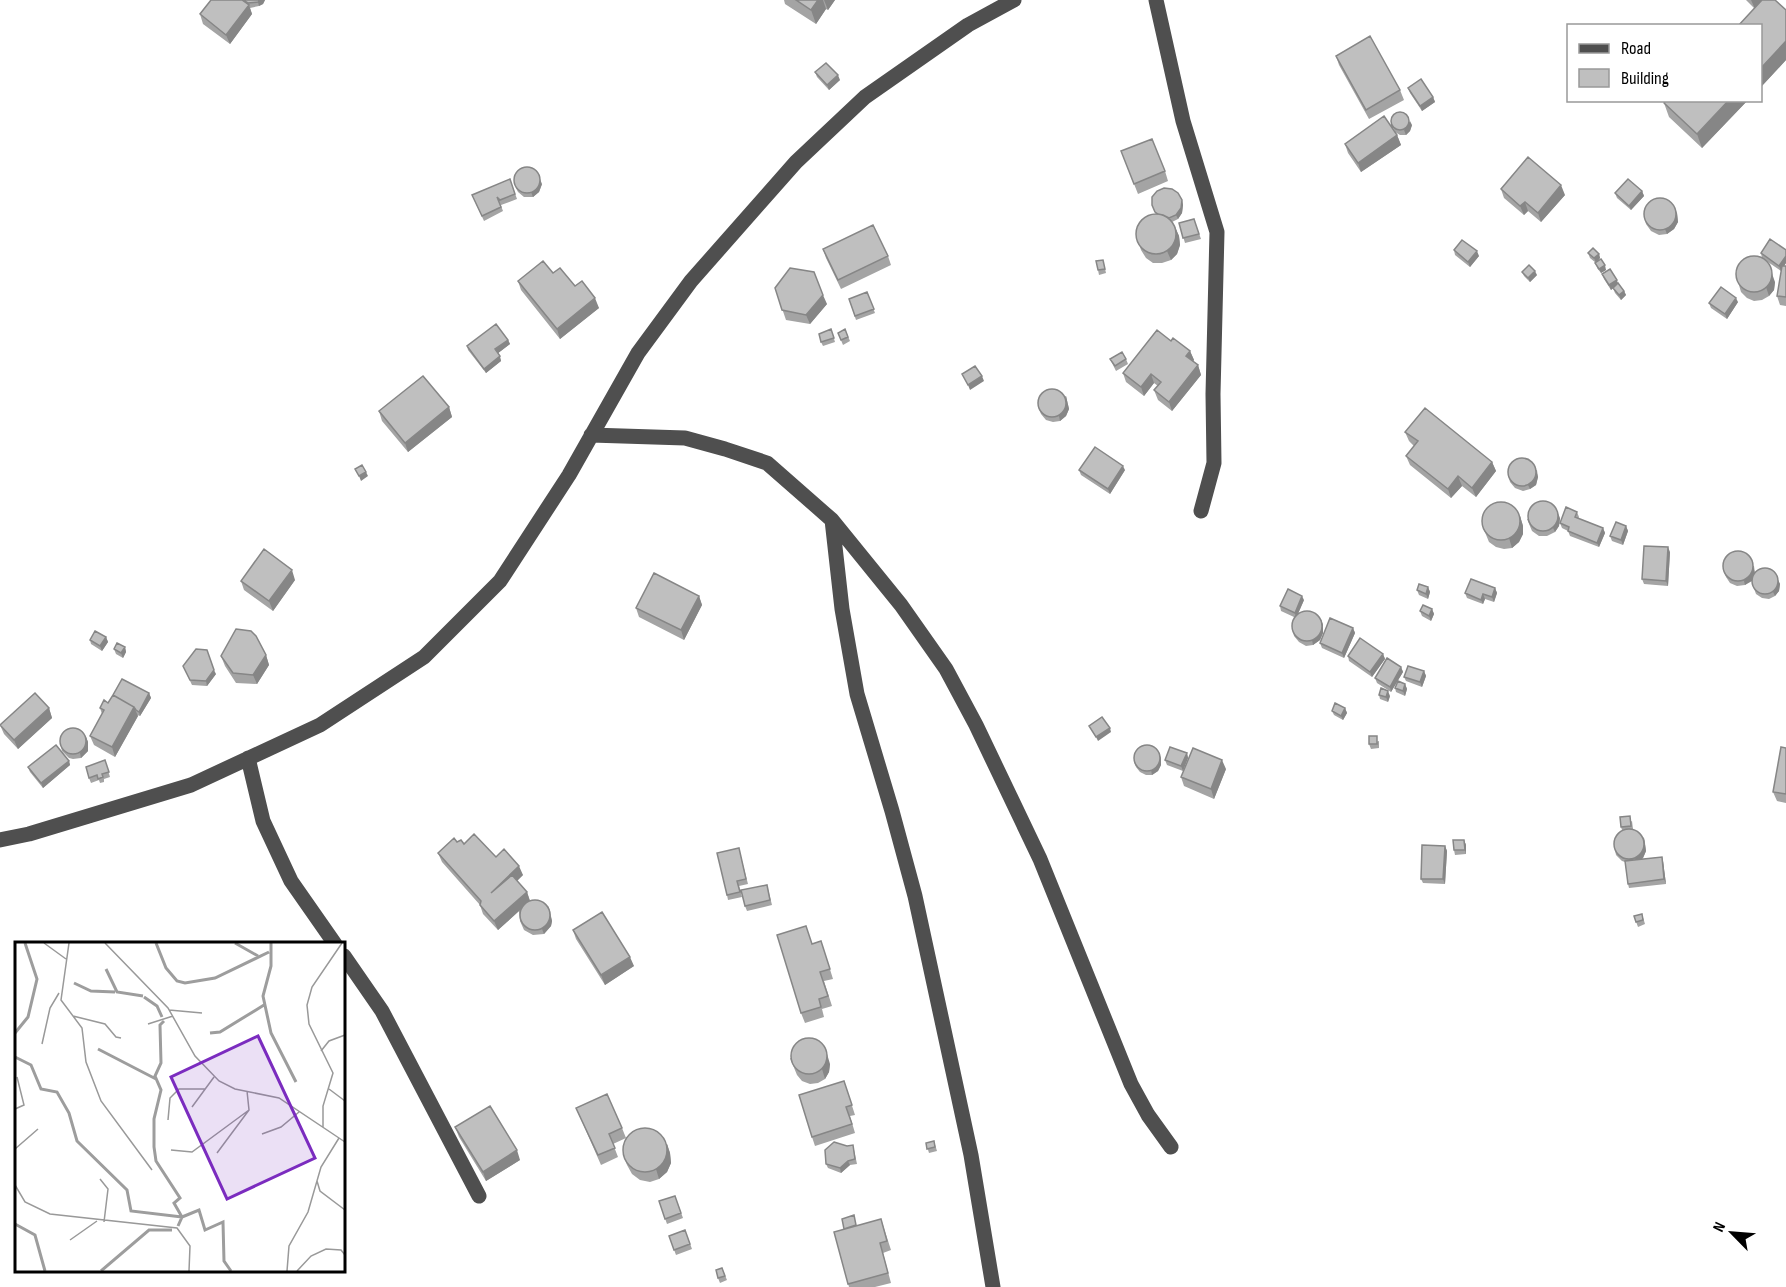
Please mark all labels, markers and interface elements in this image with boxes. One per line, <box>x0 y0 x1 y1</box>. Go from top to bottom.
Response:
legend <box>1567 24 1762 102</box>
text: Road <box>1621 38 1651 59</box>
text: Building <box>1621 68 1669 89</box>
inset map <box>15 942 345 1272</box>
north arrow <box>1702 1203 1762 1263</box>
text: N <box>1709 1219 1730 1235</box>

